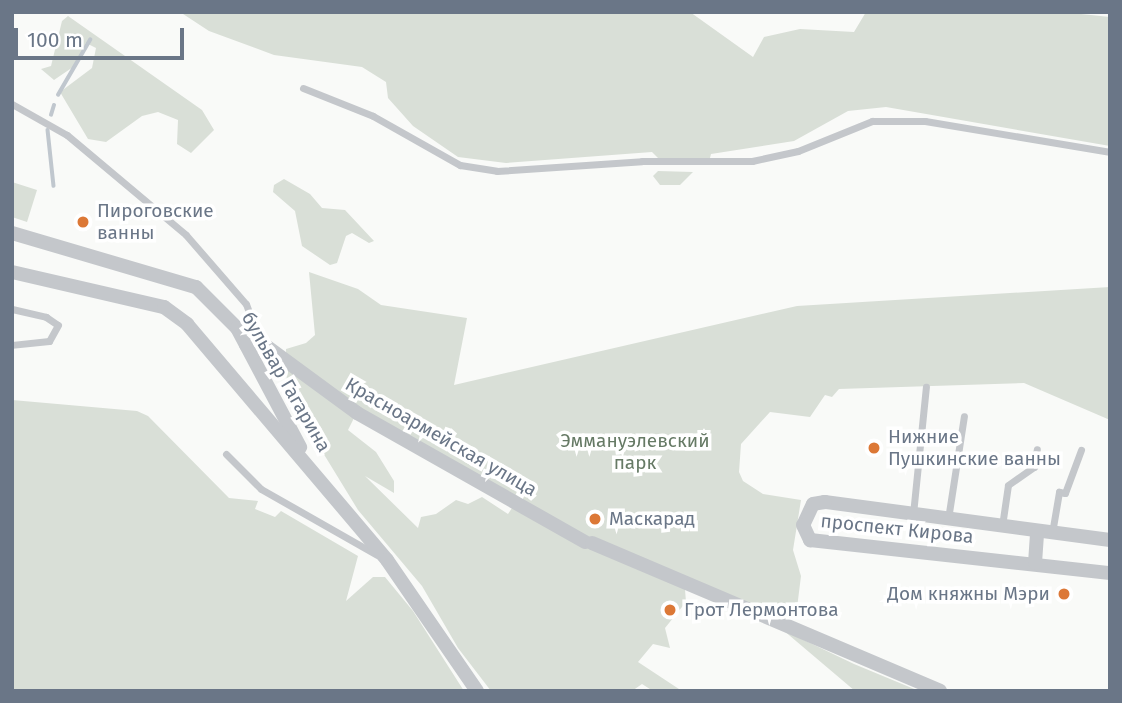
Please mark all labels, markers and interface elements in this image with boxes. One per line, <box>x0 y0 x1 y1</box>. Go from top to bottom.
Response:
scale bar <box>18 14 187 58</box>
text: 100 m <box>27 27 83 53</box>
place label: Пироговские ванны <box>97 200 214 244</box>
marker: Пироговские ванны <box>75 214 91 230</box>
street label: бульвар Гагарина <box>237 308 335 456</box>
street label: Красноармейская улица <box>341 373 541 501</box>
place label: Нижние Пушкинские ванны <box>888 426 1061 470</box>
park label: Эммануэлевский парк <box>560 430 710 474</box>
marker: Нижние Пушкинские ванны <box>866 440 882 456</box>
place label: Маскарад <box>609 508 695 530</box>
street label: проспект Кирова <box>819 510 975 548</box>
marker: Маскарад <box>587 511 603 527</box>
place label: Дом княжны Мэри <box>887 583 1050 605</box>
marker: Дом княжны Мэри <box>1056 586 1072 602</box>
place label: Грот Лермонтова <box>684 599 838 621</box>
marker: Грот Лермонтова <box>662 602 678 618</box>

